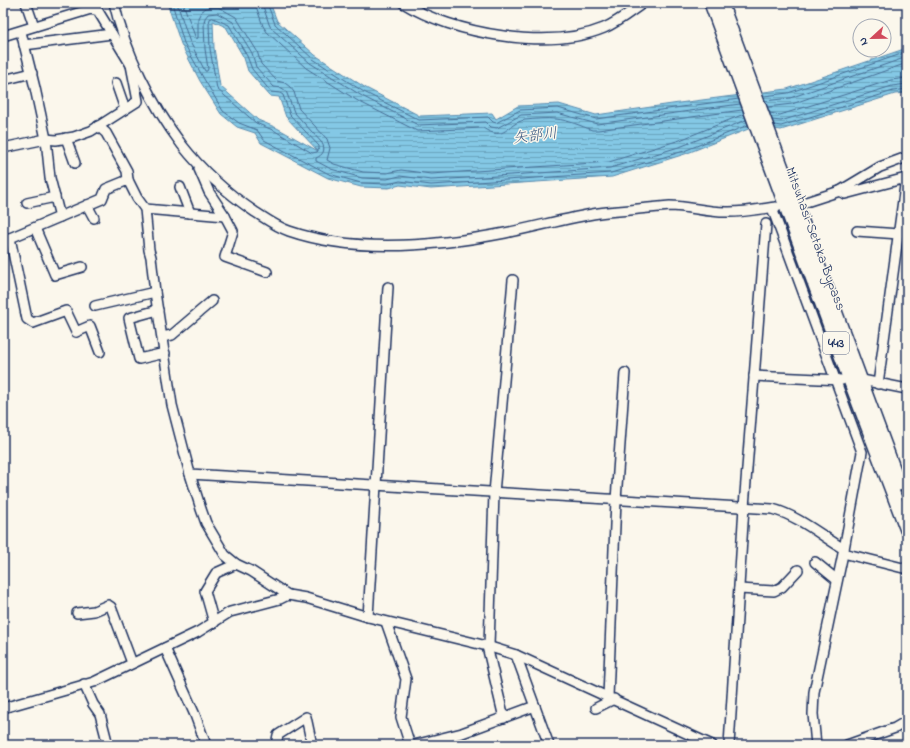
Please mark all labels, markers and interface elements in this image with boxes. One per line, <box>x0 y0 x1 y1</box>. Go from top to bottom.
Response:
north arrow <box>852 18 892 58</box>
text: N <box>855 35 872 48</box>
water label: 矢部川 <box>511 122 559 150</box>
street label: Mitsuhasi-Setaka Bypass <box>778 164 851 314</box>
road number: 443 <box>823 332 849 354</box>

